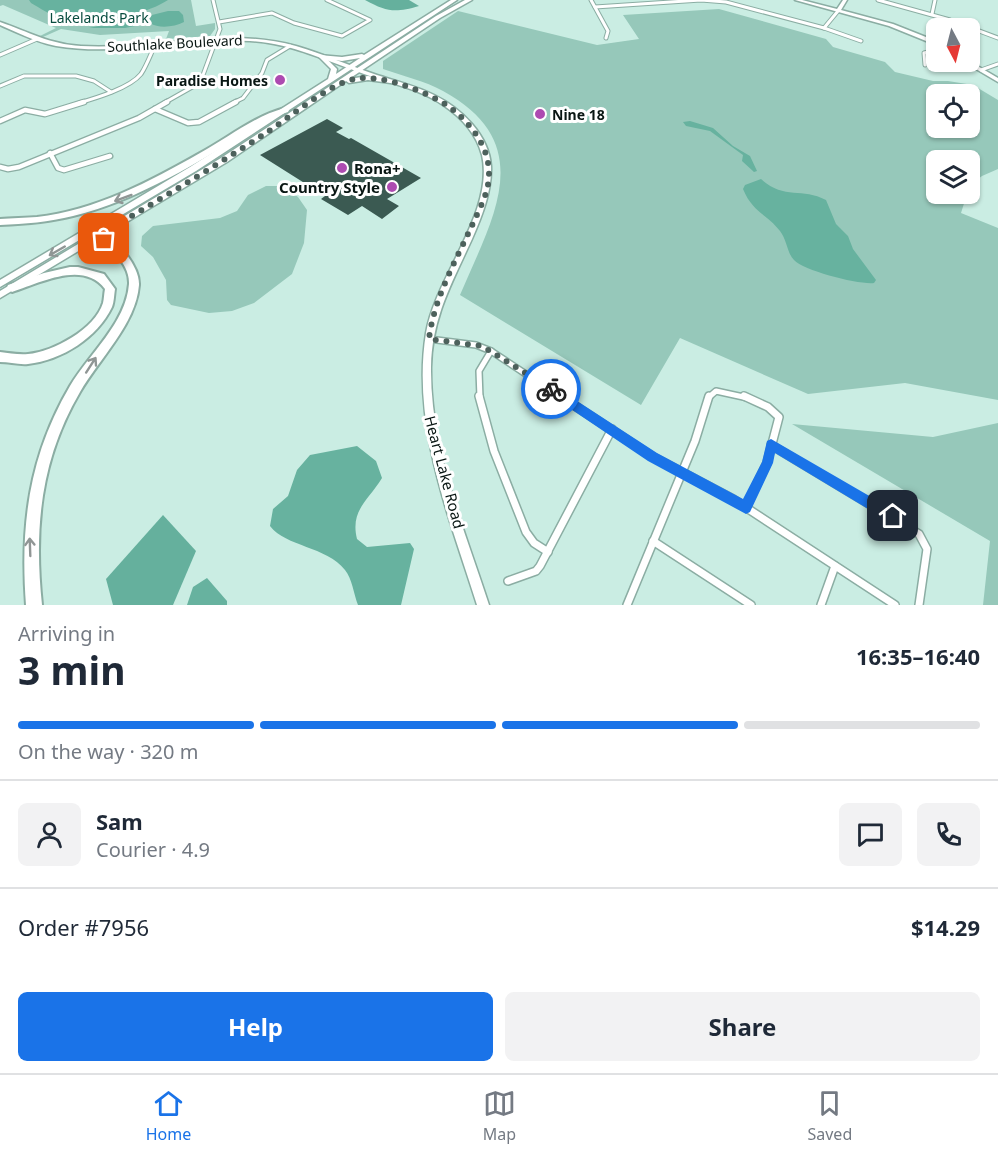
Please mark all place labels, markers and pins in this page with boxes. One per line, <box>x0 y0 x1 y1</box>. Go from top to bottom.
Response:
place label: Paradise Homes <box>156 71 268 90</box>
marker: Paradise Homes <box>273 73 287 87</box>
place label: Nine 18 <box>552 105 605 124</box>
marker: Nine 18 <box>533 107 547 121</box>
place label: Rona+ <box>354 158 401 178</box>
marker: Rona+ <box>335 161 349 175</box>
place label: Country Style <box>279 177 380 197</box>
marker: Country Style <box>385 180 399 194</box>
pin <box>78 213 129 264</box>
pin <box>867 490 918 541</box>

